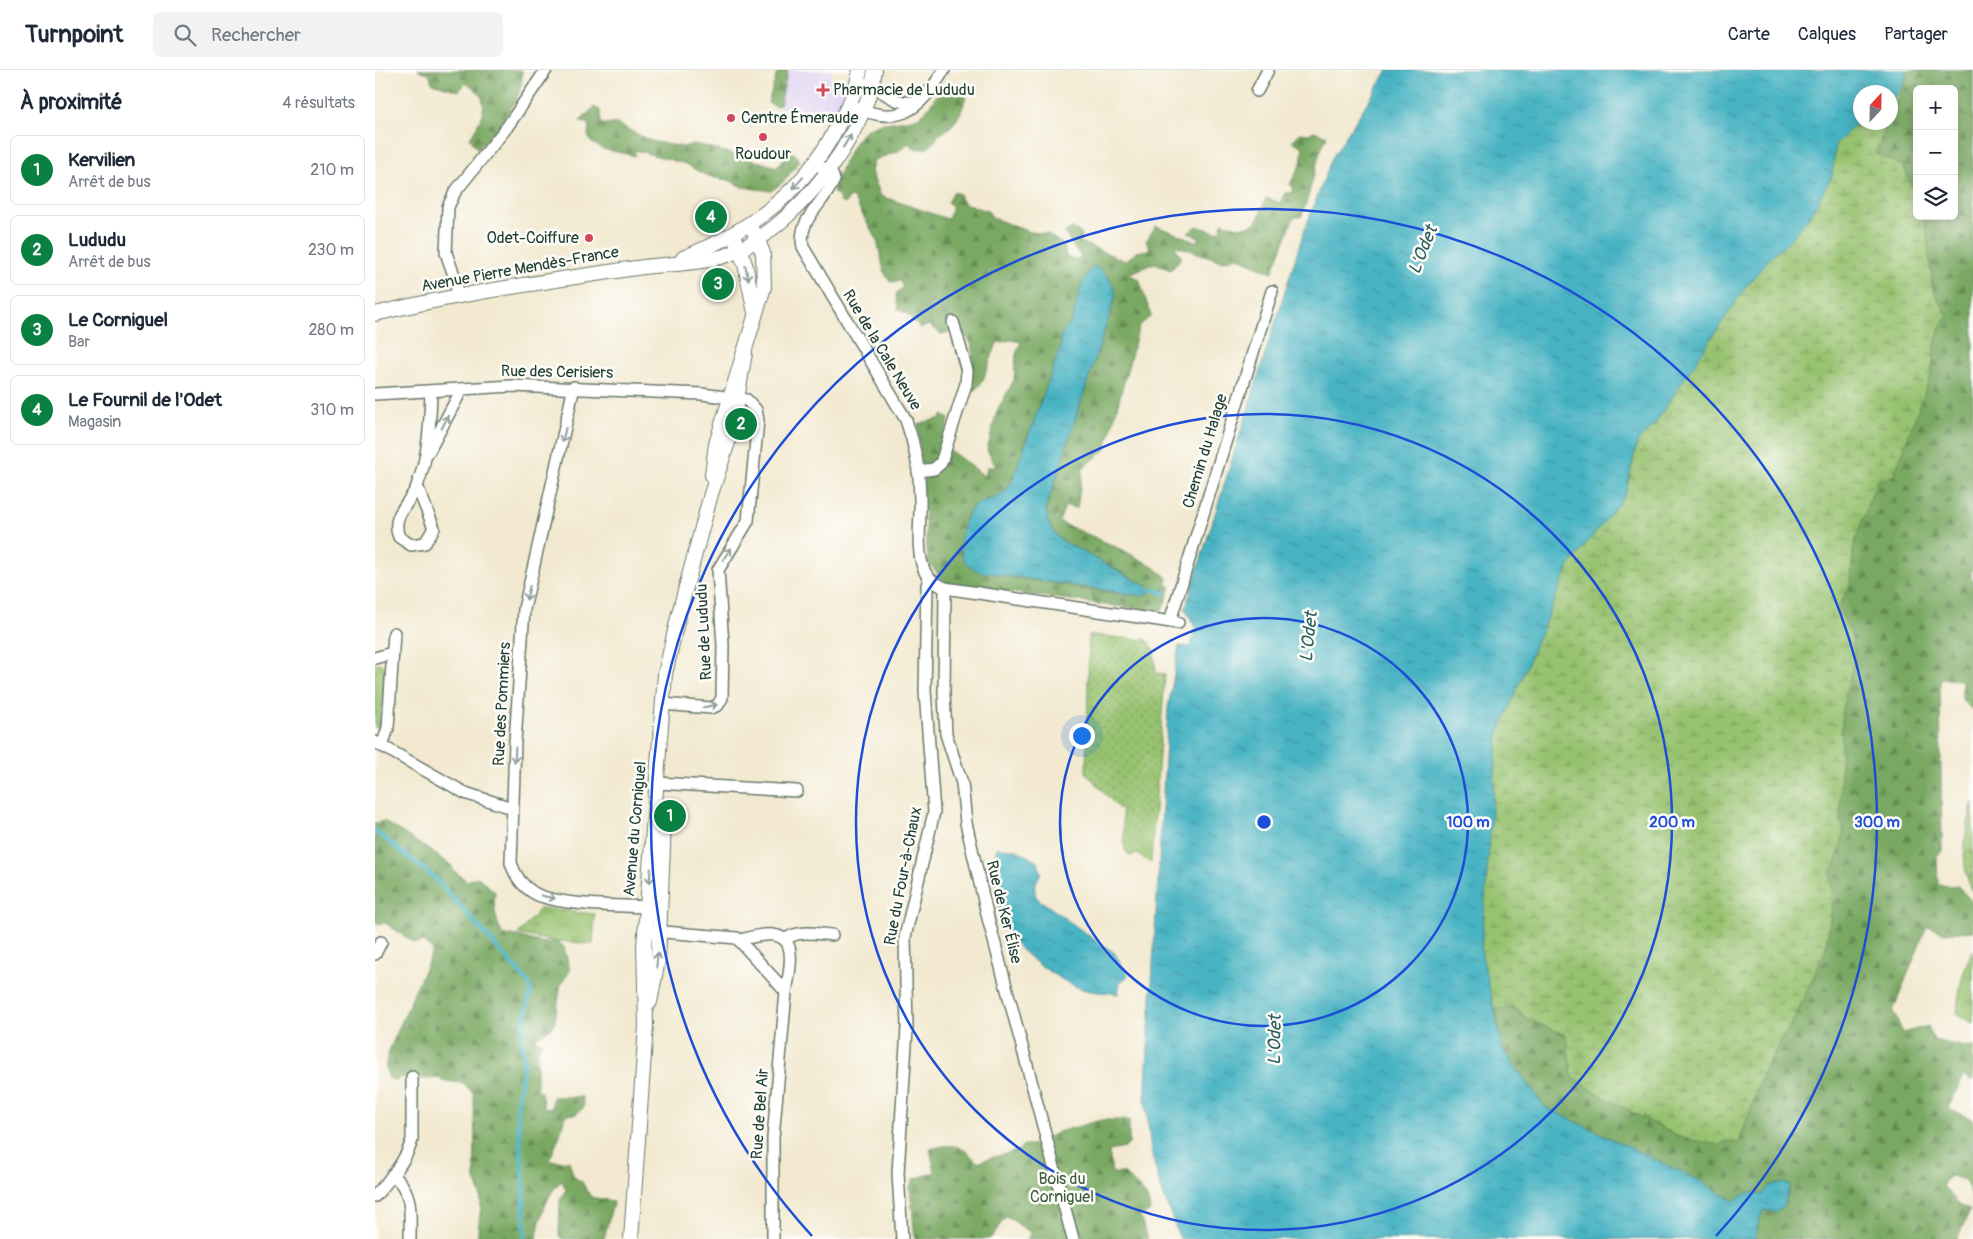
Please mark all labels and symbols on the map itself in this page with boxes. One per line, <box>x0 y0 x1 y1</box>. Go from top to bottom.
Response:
place label: Pharmacie de Lududu <box>833 80 975 100</box>
marker: Pharmacie de Lududu <box>817 84 829 96</box>
north arrow <box>1853 85 1898 130</box>
place label: Centre Émeraude <box>741 108 858 128</box>
marker: Centre Émeraude <box>725 112 737 124</box>
marker: Roudour <box>757 131 769 143</box>
one-way arrow <box>841 134 852 148</box>
place label: Roudour <box>735 144 791 164</box>
one-way arrow <box>792 176 803 189</box>
pin: 4 <box>695 198 727 236</box>
water label: L'Odet <box>1403 221 1444 278</box>
place label: Odet-Coiffure <box>487 228 579 248</box>
marker: Odet-Coiffure <box>583 232 595 244</box>
street label: Avenue Pierre Mendès-France <box>420 242 621 296</box>
pin: 3 <box>702 265 734 303</box>
one-way arrow <box>743 265 752 281</box>
street label: Rue de la Cale Neuve <box>838 286 926 414</box>
street label: Rue des Cerisiers <box>501 361 613 383</box>
street label: Chemin du Halage <box>1178 391 1232 511</box>
pin: 2 <box>725 405 757 443</box>
one-way arrow <box>441 415 450 430</box>
one-way arrow <box>559 426 568 442</box>
one-way arrow <box>722 548 732 562</box>
street label: Rue de Lududu <box>691 583 717 681</box>
one-way arrow <box>522 584 532 600</box>
water label: L'Odet <box>1295 609 1323 663</box>
street label: Rue des Pommiers <box>489 641 515 767</box>
one-way arrow <box>702 701 718 711</box>
your location <box>1069 723 1095 749</box>
one-way arrow <box>510 746 519 762</box>
street label: Avenue du Corniguel <box>619 760 651 898</box>
pin: 1 <box>654 797 686 835</box>
street label: Rue du Four-à-Chaux <box>880 805 926 947</box>
centre of rings <box>1255 813 1273 831</box>
text: 100 m <box>1447 813 1489 832</box>
text: 200 m <box>1649 813 1695 832</box>
text: 300 m <box>1854 813 1900 832</box>
street label: Rue de Ker Élise <box>982 858 1026 966</box>
one-way arrow <box>645 867 655 883</box>
one-way arrow <box>540 893 556 903</box>
one-way arrow <box>653 952 662 968</box>
water label: L'Odet <box>1263 1013 1287 1065</box>
street label: Rue de Bel Air <box>747 1068 773 1160</box>
park label: Bois du Corniguel <box>1030 1169 1094 1207</box>

